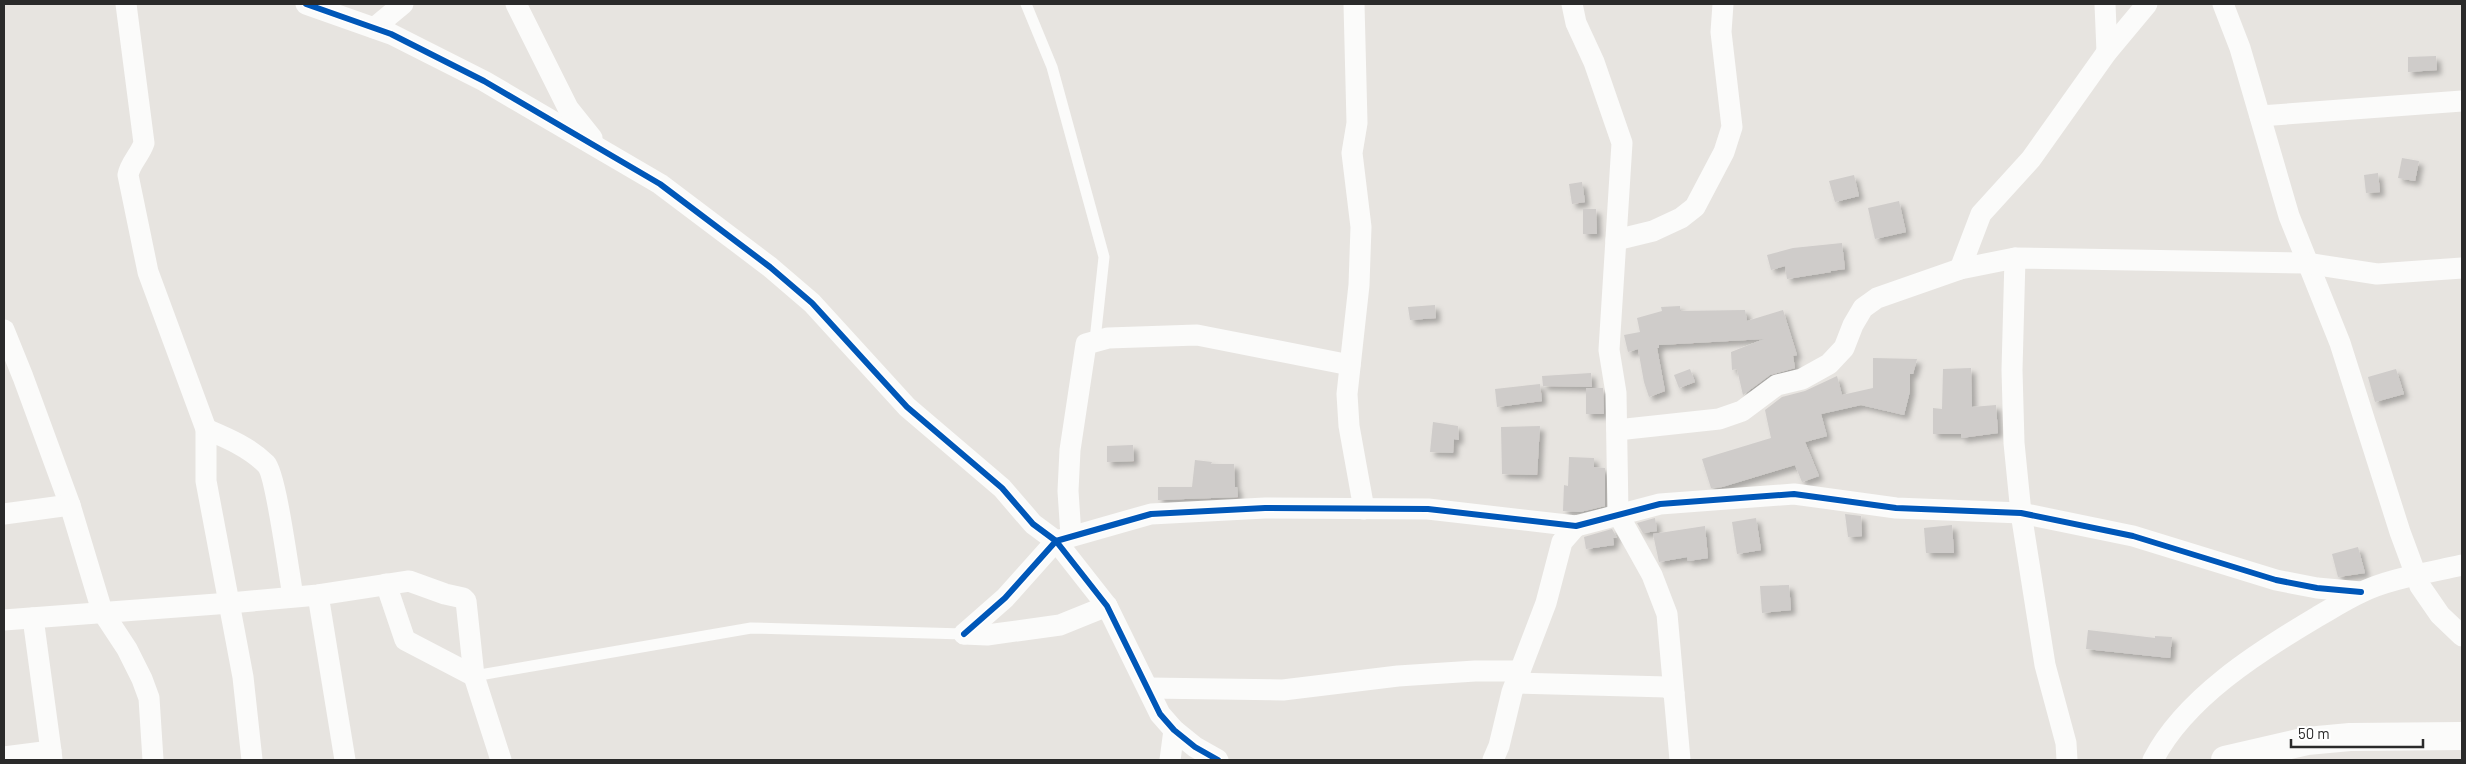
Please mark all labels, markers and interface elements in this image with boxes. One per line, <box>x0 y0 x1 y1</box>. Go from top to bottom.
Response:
scale bar <box>2291 716 2424 748</box>
text: 50 m <box>2298 724 2330 742</box>

